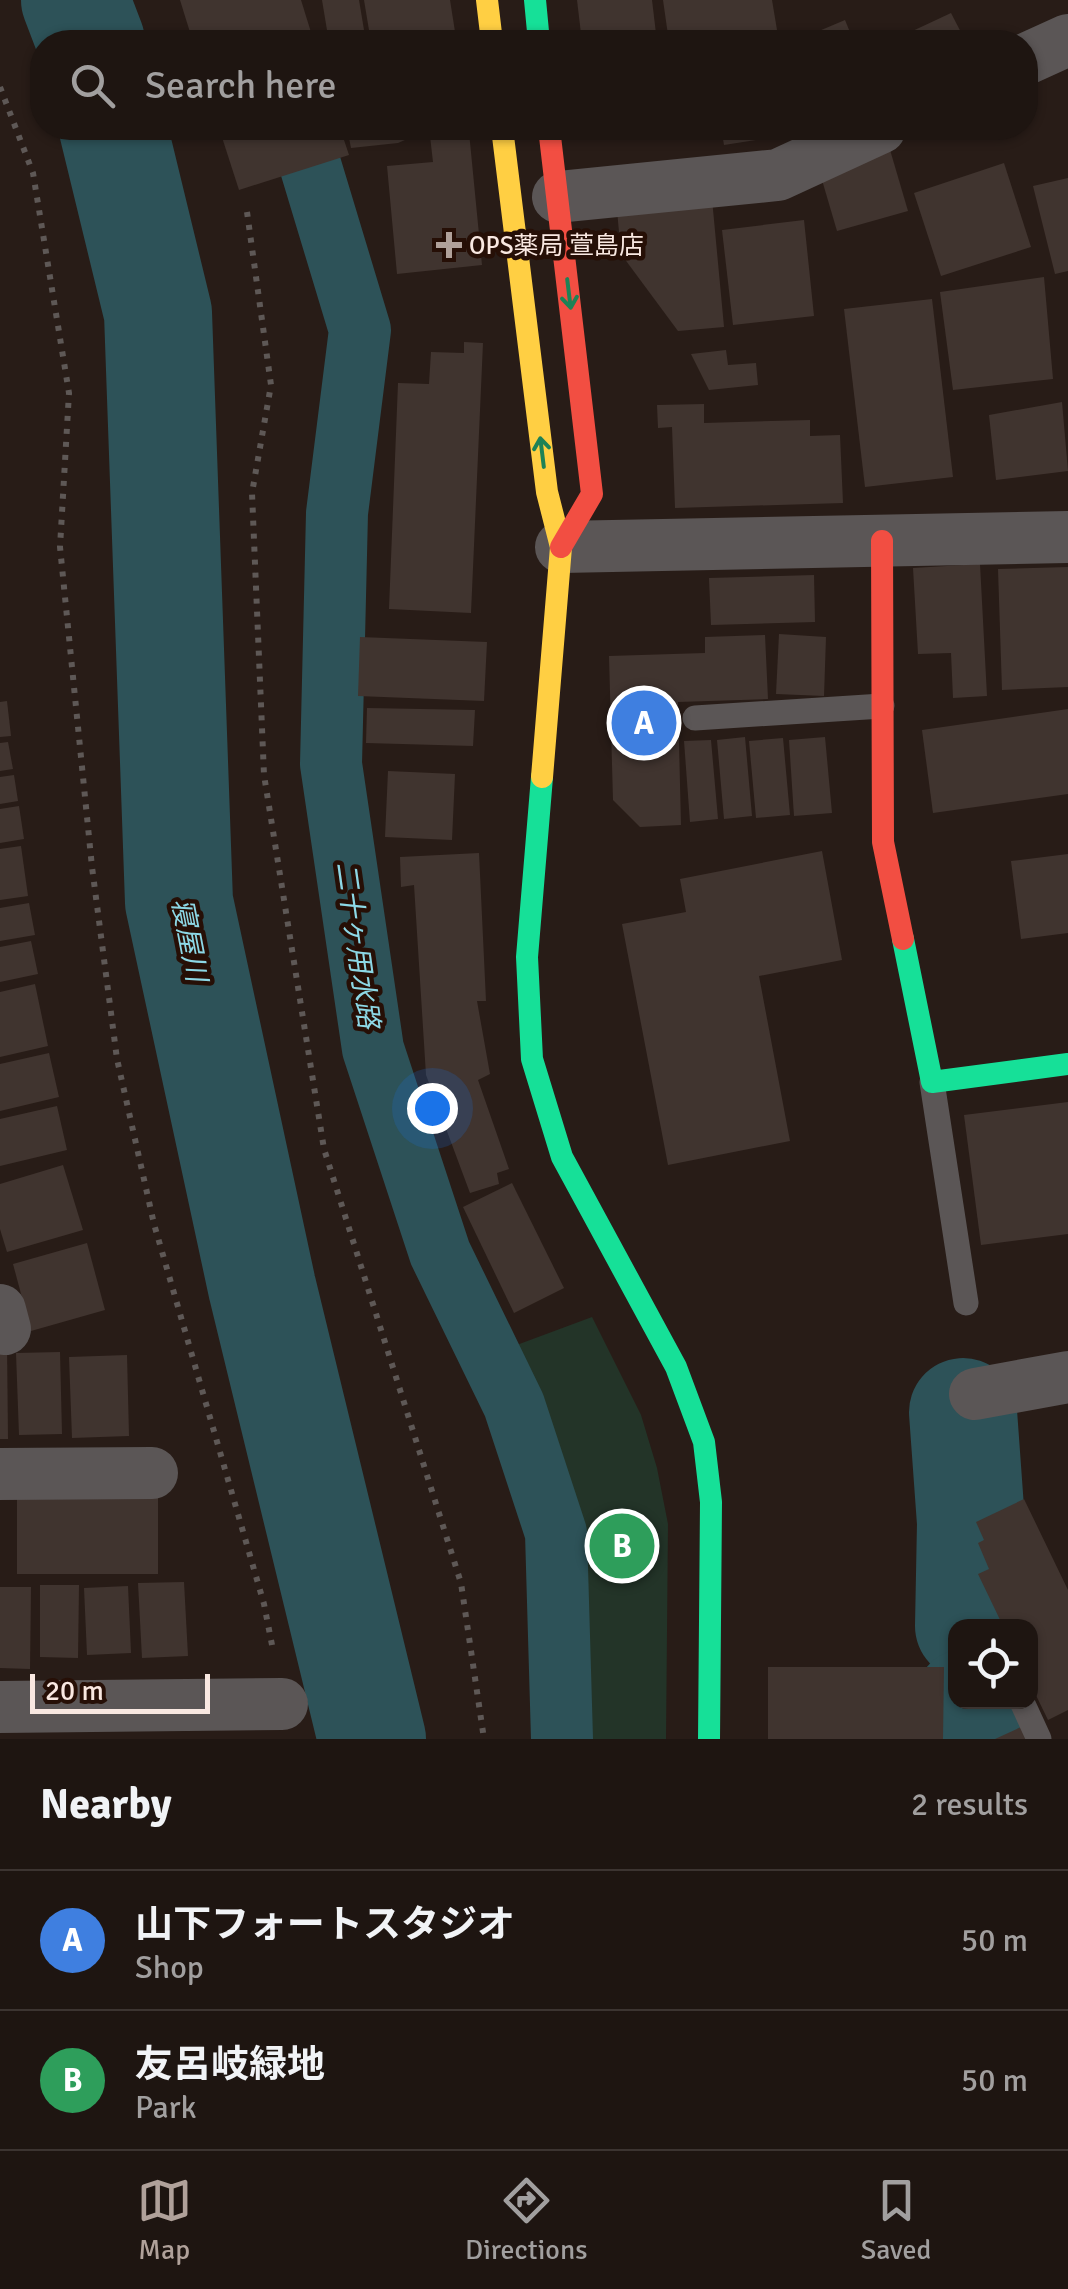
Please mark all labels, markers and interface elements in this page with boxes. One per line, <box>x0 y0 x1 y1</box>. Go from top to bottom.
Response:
search box <box>30 30 1038 140</box>
icon: search <box>65 58 120 113</box>
text: Search here <box>145 62 337 109</box>
place label: OPS薬局 萱島店 <box>469 230 644 261</box>
marker: OPS薬局 萱島店 <box>438 234 460 256</box>
one-way arrow <box>560 277 579 309</box>
one-way arrow <box>532 436 551 468</box>
pin: A <box>612 686 676 760</box>
water label: 二十ヶ用水路 <box>328 859 386 1033</box>
water label: 寝屋川 <box>164 896 214 987</box>
your location <box>407 1083 458 1134</box>
pin: B <box>590 1508 654 1584</box>
map controls <box>948 1619 1038 1709</box>
button: locate <box>948 1619 1038 1709</box>
scale bar <box>30 1669 210 1714</box>
text: 20 m <box>45 1674 104 1708</box>
text: Nearby <box>40 1779 172 1830</box>
text: 2 results <box>911 1785 1028 1824</box>
text: 山下フォートスタジオ <box>135 1901 515 1948</box>
text: A <box>62 1921 83 1960</box>
text: 50 m <box>961 1921 1028 1960</box>
text: Shop <box>135 1948 204 1987</box>
text: 友呂岐緑地 <box>135 2041 325 2088</box>
text: B <box>63 2061 82 2100</box>
text: 50 m <box>961 2061 1028 2100</box>
text: Park <box>135 2088 197 2127</box>
tab: Map <box>137 2173 192 2267</box>
tab: Directions <box>465 2173 587 2267</box>
tab: Saved <box>861 2173 931 2267</box>

